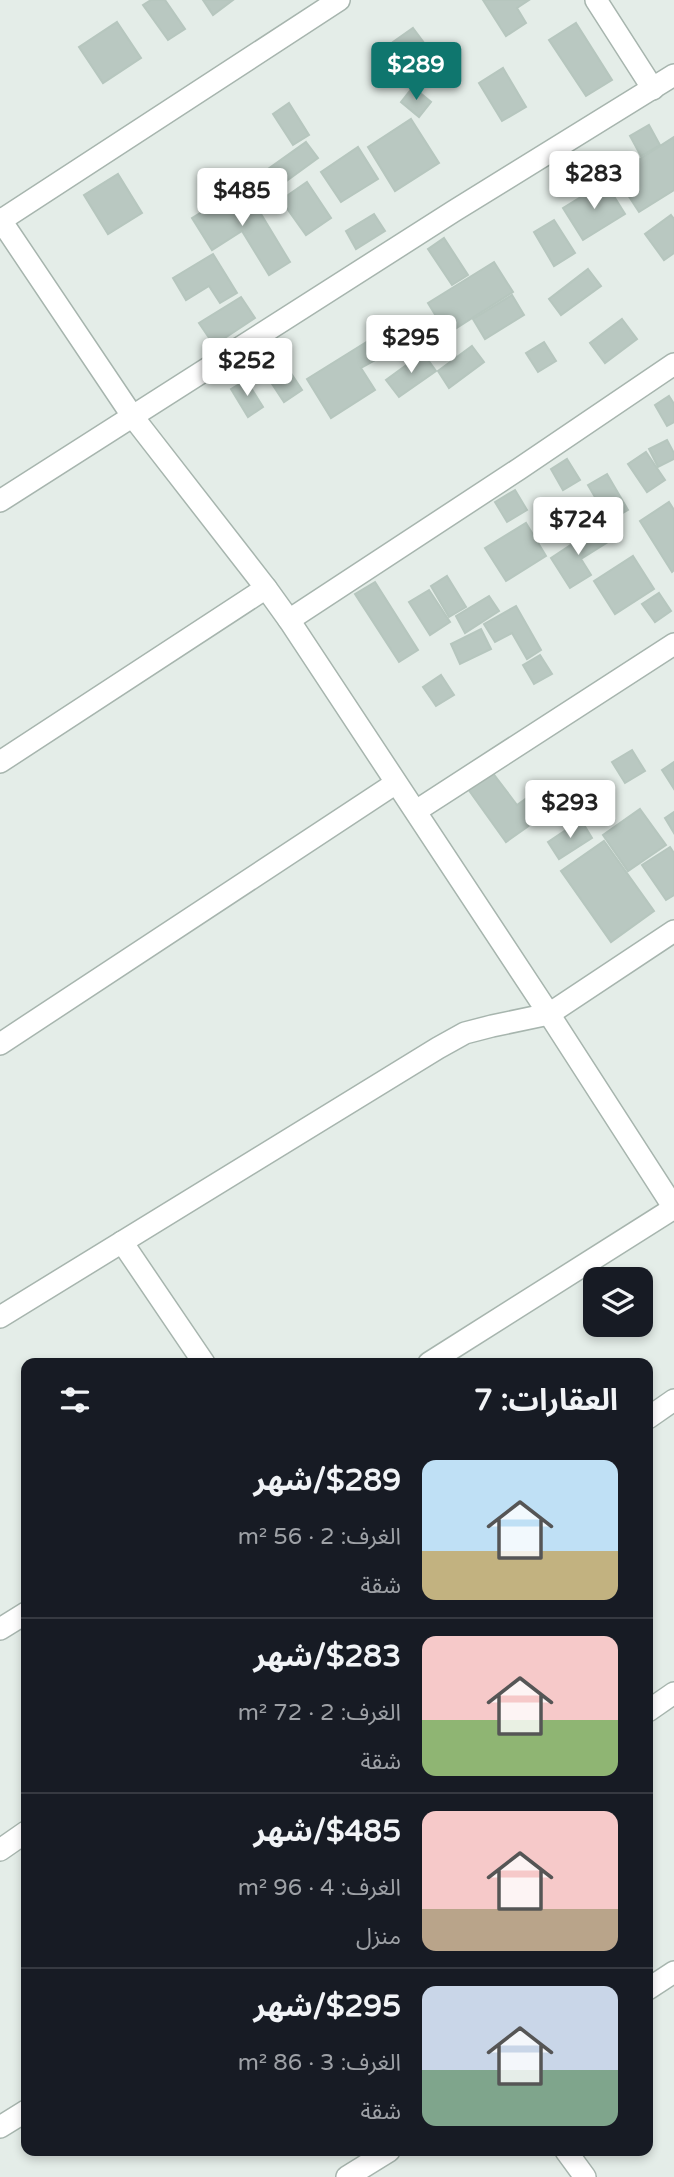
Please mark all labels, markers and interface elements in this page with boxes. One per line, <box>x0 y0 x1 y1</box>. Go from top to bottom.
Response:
pin: $289 <box>375 42 457 102</box>
text: $289 <box>387 51 445 79</box>
pin: $283 <box>553 152 635 211</box>
text: $283 <box>565 160 623 188</box>
pin: $485 <box>201 168 283 228</box>
text: $485 <box>213 177 271 205</box>
pin: $295 <box>370 316 452 375</box>
text: $295 <box>382 324 440 352</box>
pin: $252 <box>206 338 288 398</box>
text: $252 <box>218 347 276 375</box>
pin: $724 <box>537 498 619 557</box>
text: $724 <box>549 506 607 534</box>
pin: $293 <box>529 780 611 840</box>
text: $293 <box>541 789 599 817</box>
map controls <box>583 1267 653 1337</box>
button: layers <box>583 1267 653 1337</box>
icon: filters <box>56 1381 94 1419</box>
text: العقارات: 7 <box>474 1382 618 1419</box>
text: $289/شهر <box>254 1462 401 1499</box>
icon: home <box>478 1488 562 1572</box>
text: الغرف: 2 · 56 m² <box>238 1523 401 1551</box>
text: شقة <box>360 1572 401 1600</box>
text: $283/شهر <box>254 1638 401 1675</box>
icon: home <box>478 1664 562 1748</box>
text: الغرف: 2 · 72 m² <box>238 1699 401 1727</box>
text: شقة <box>360 1748 401 1776</box>
text: $485/شهر <box>254 1813 401 1850</box>
icon: home <box>478 1839 562 1923</box>
text: الغرف: 4 · 96 m² <box>238 1874 401 1902</box>
text: منزل <box>356 1923 401 1951</box>
text: $295/شهر <box>254 1988 401 2025</box>
icon: home <box>478 2014 562 2098</box>
text: الغرف: 3 · 86 m² <box>238 2049 401 2077</box>
text: شقة <box>360 2098 401 2126</box>

